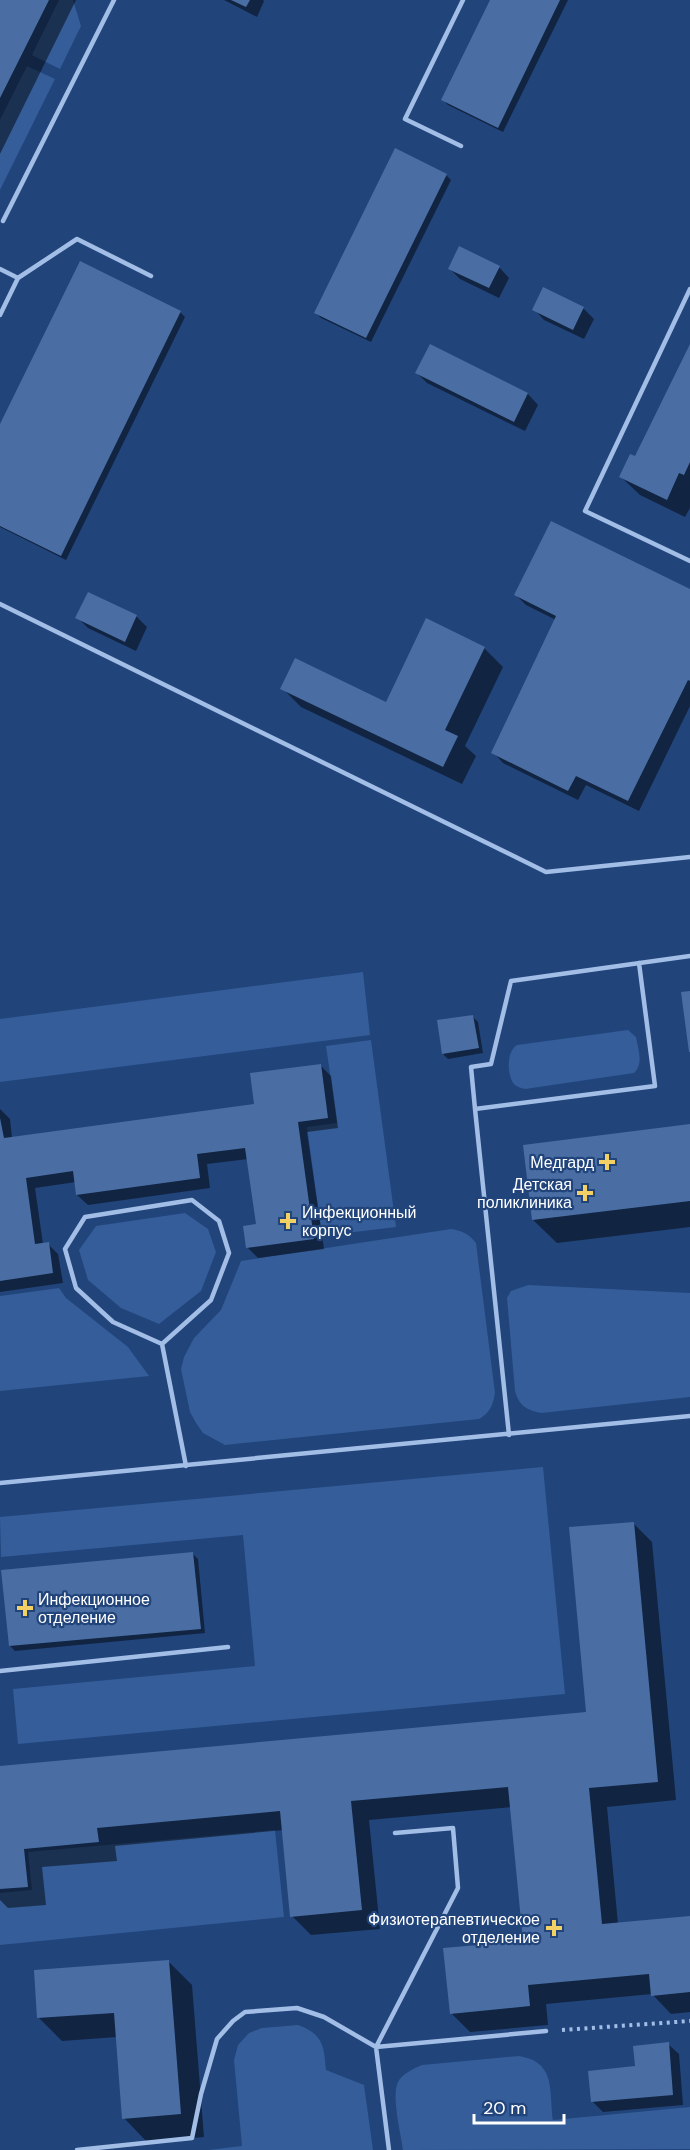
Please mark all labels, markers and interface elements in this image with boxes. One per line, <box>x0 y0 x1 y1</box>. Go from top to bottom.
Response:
place label: Медгард <box>530 1152 595 1173</box>
marker: Медгард <box>598 1153 616 1171</box>
place label: Детская поликлиника <box>477 1174 572 1213</box>
marker: Детская поликлиника <box>576 1184 594 1202</box>
place label: Инфекционный корпус <box>302 1202 417 1241</box>
marker: Инфекционный корпус <box>279 1212 297 1230</box>
place label: Инфекционное отделение <box>38 1589 150 1628</box>
marker: Инфекционное отделение <box>16 1599 34 1617</box>
place label: Физиотерапевтическое отделение <box>368 1909 540 1948</box>
marker: Физиотерапевтическое отделение <box>545 1919 563 1937</box>
scale bar <box>474 2087 564 2125</box>
text: 20 m <box>483 2096 526 2120</box>

